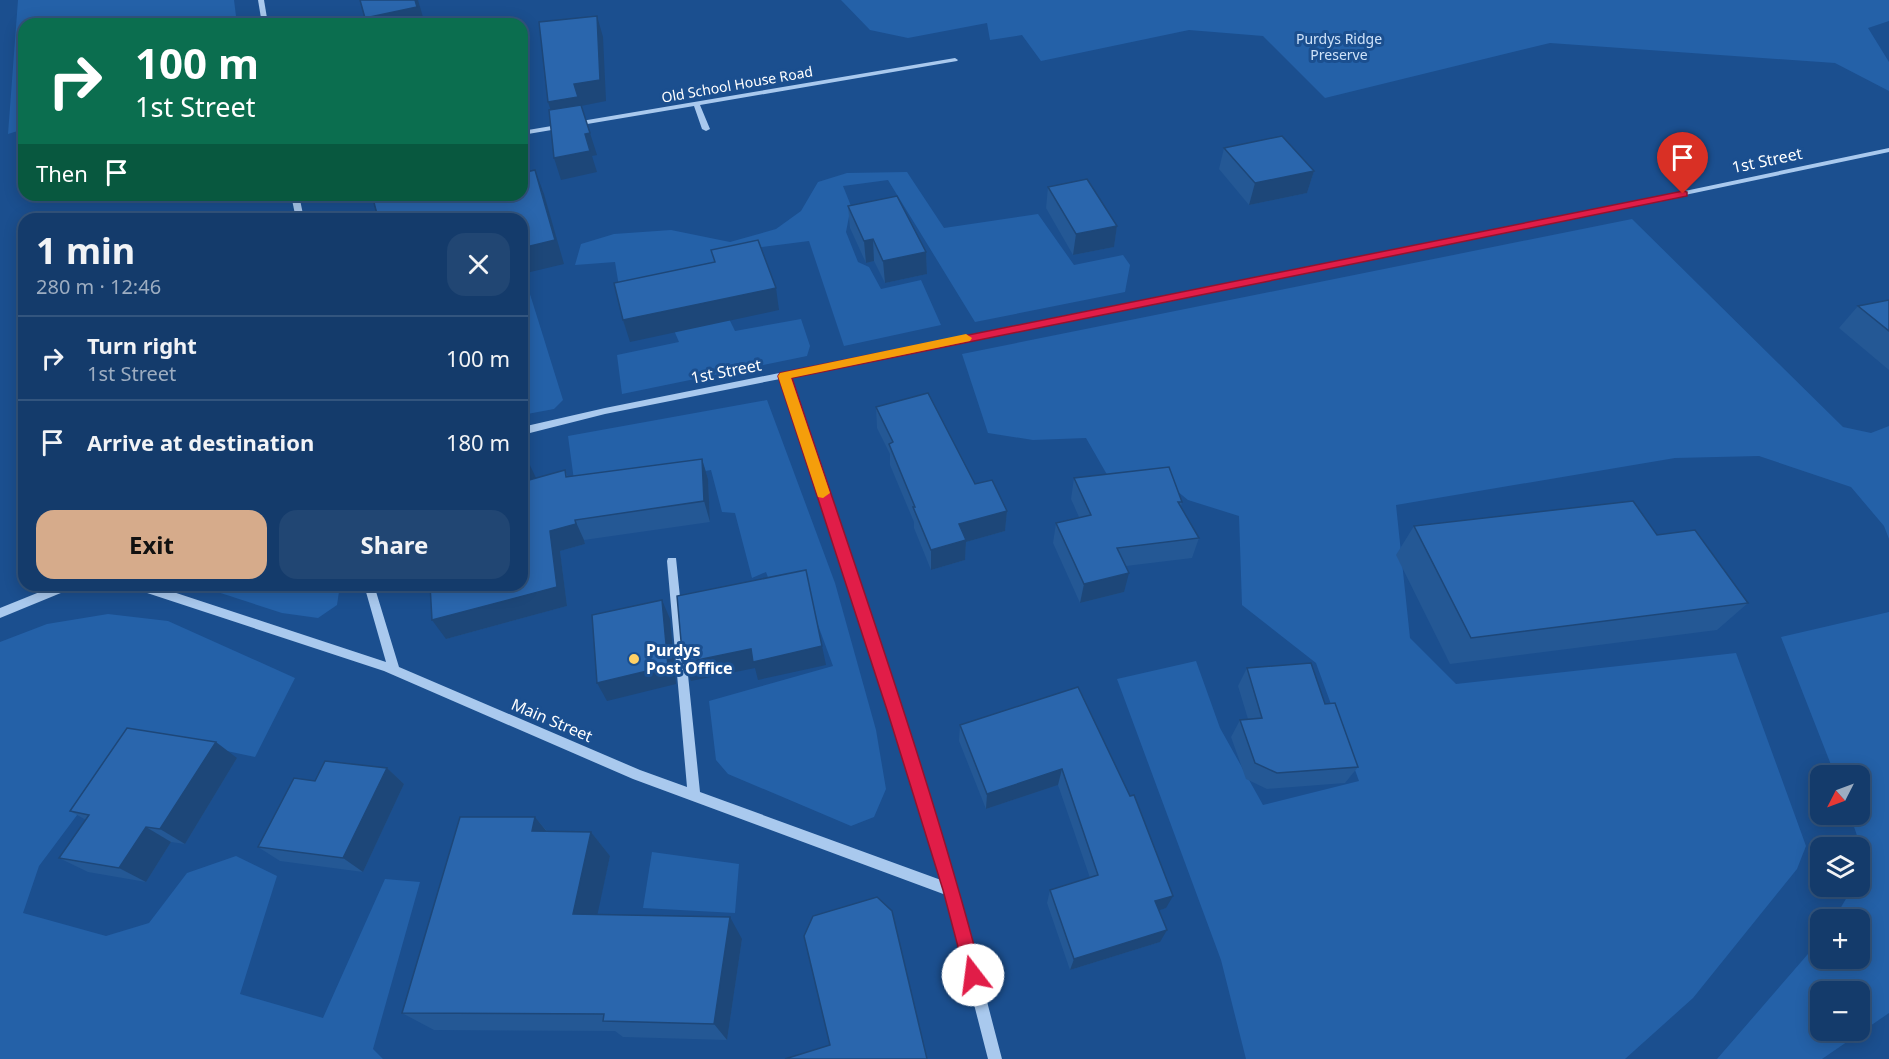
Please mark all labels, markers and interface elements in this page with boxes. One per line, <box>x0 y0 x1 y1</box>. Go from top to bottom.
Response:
park label: Purdys Ridge Preserve <box>1296 29 1382 64</box>
text: 100 m <box>135 34 259 91</box>
icon: right <box>36 42 114 120</box>
street label: Old School House Road <box>660 61 814 107</box>
text: 1st Street <box>135 88 256 125</box>
pin <box>1657 132 1708 194</box>
icon: arrive <box>1666 141 1699 174</box>
street label: 1st Street <box>1730 142 1804 178</box>
icon: arrive <box>100 156 133 189</box>
text: Then <box>36 158 88 188</box>
text: 1 min <box>36 226 135 275</box>
button: close <box>447 233 510 296</box>
text: 280 m · 12:46 <box>36 273 161 300</box>
text: Turn right <box>87 330 197 360</box>
icon: right <box>36 342 69 375</box>
text: 100 m <box>446 343 510 373</box>
street label: 1st Street <box>689 353 763 389</box>
text: 1st Street <box>87 360 176 387</box>
icon: arrive <box>36 426 69 459</box>
text: Arrive at destination <box>87 427 314 457</box>
text: 180 m <box>446 427 510 457</box>
button: Exit <box>36 510 267 579</box>
button: Share <box>279 510 510 579</box>
place label: Purdys Post Office <box>646 639 733 679</box>
marker: Purdys Post Office <box>627 652 641 666</box>
street label: Main Street <box>508 693 596 747</box>
north arrow <box>1810 765 1870 825</box>
map controls <box>1810 765 1870 1041</box>
button: layers <box>1810 837 1870 897</box>
button: + <box>1810 909 1870 969</box>
position arrow <box>941 943 1005 1007</box>
button: − <box>1810 981 1870 1041</box>

